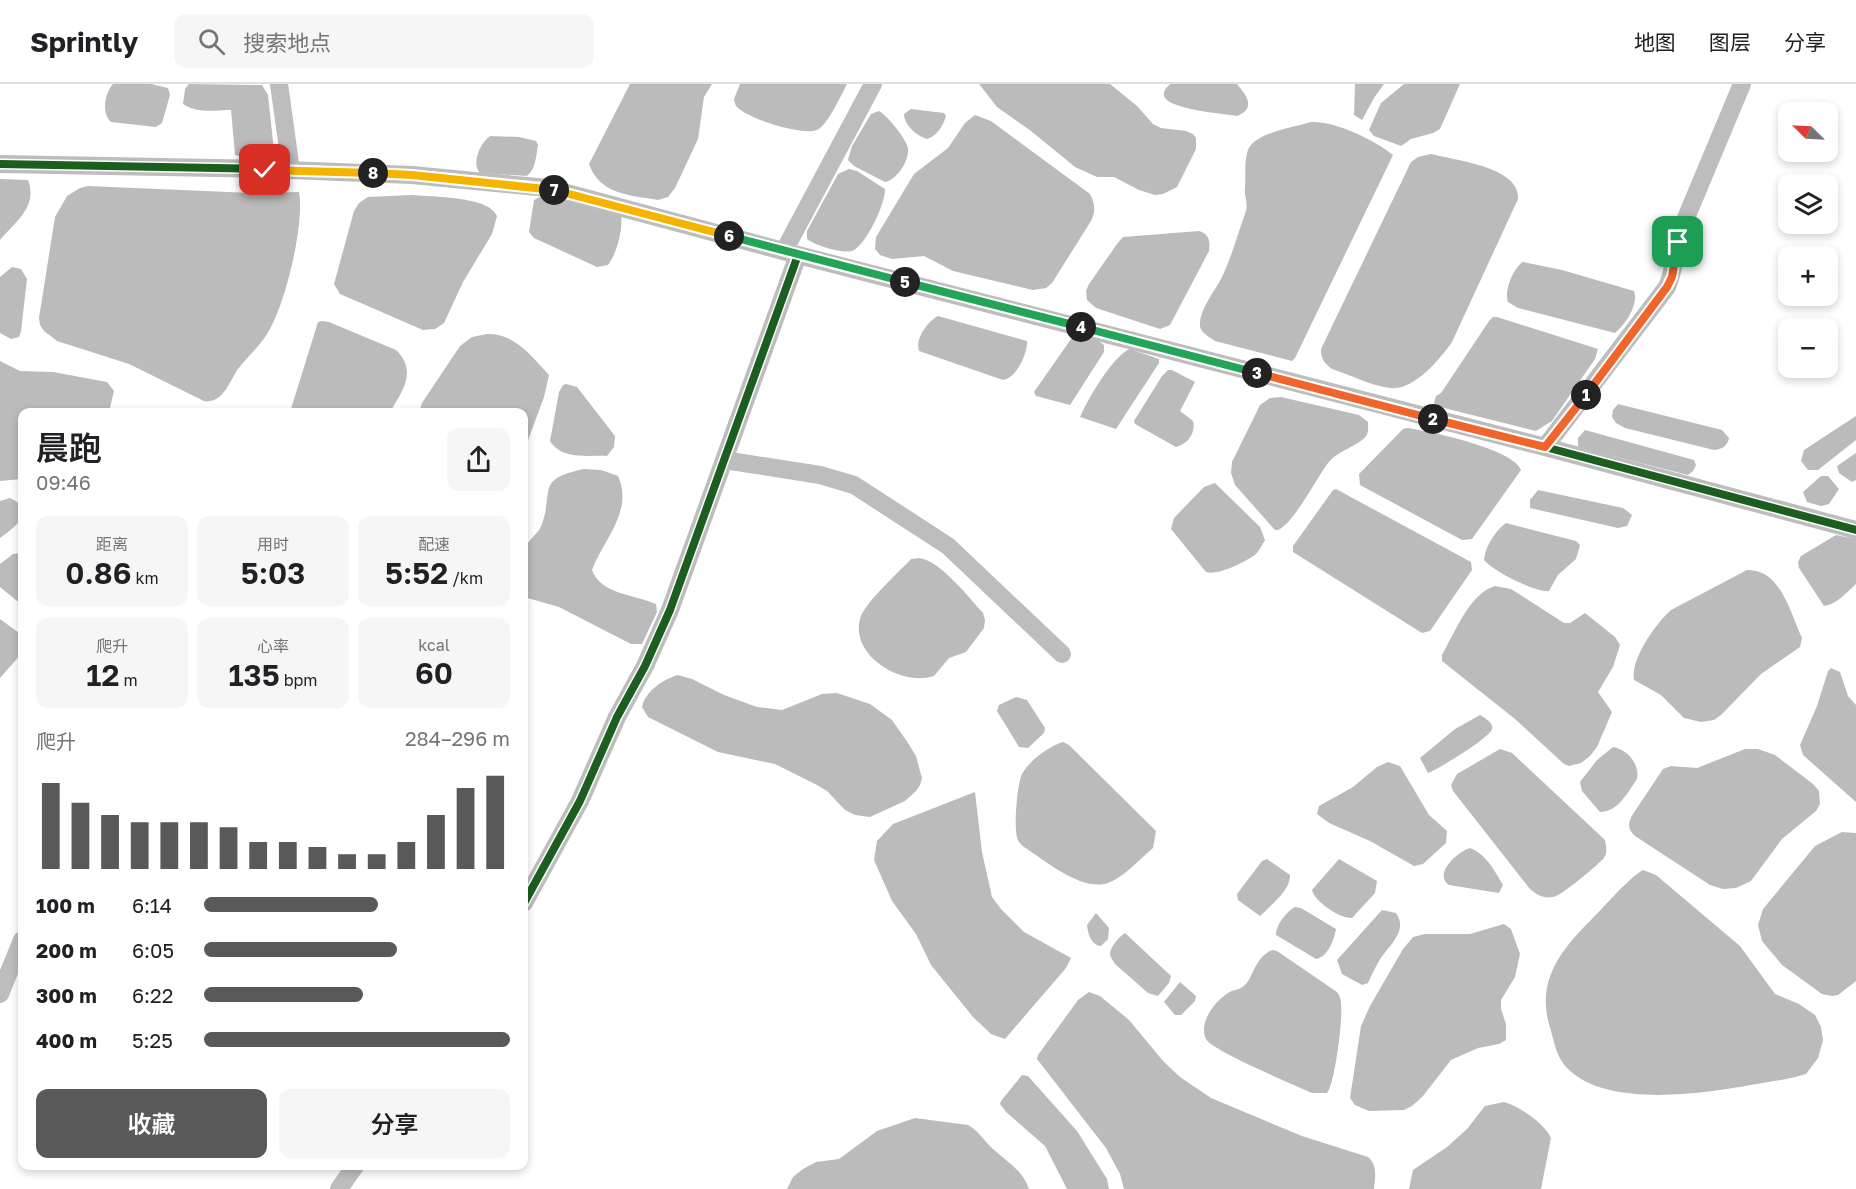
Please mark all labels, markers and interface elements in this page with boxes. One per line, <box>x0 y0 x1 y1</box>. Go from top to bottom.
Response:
search box <box>174 14 594 68</box>
text: Sprintly <box>30 25 138 58</box>
icon: search <box>195 25 228 58</box>
text: 搜索地点 <box>243 29 331 56</box>
text: 地图 <box>1634 29 1676 55</box>
text: 图层 <box>1709 29 1751 55</box>
text: 分享 <box>1784 29 1826 55</box>
north arrow <box>1778 102 1838 162</box>
map controls <box>1778 102 1838 378</box>
pin <box>239 144 290 195</box>
icon: check <box>248 153 281 186</box>
pin: 8 <box>358 158 388 188</box>
text: 8 <box>368 163 378 183</box>
button: layers <box>1778 174 1838 234</box>
pin: 7 <box>539 175 569 205</box>
text: 7 <box>550 180 558 200</box>
pin <box>1652 216 1703 267</box>
pin: 6 <box>714 221 744 251</box>
icon: arrive <box>1661 225 1694 258</box>
text: 6 <box>724 226 734 246</box>
button: + <box>1778 246 1838 306</box>
pin: 5 <box>890 267 920 297</box>
text: 5 <box>900 272 910 292</box>
pin: 4 <box>1066 312 1096 342</box>
text: 4 <box>1076 317 1086 337</box>
button: − <box>1778 318 1838 378</box>
pin: 3 <box>1242 358 1272 388</box>
text: 3 <box>1252 363 1262 383</box>
pin: 1 <box>1571 380 1601 410</box>
text: 1 <box>1582 385 1590 405</box>
pin: 2 <box>1418 404 1448 434</box>
text: 2 <box>1428 409 1438 429</box>
text: 晨跑 <box>36 428 102 467</box>
button: share <box>447 428 510 491</box>
text: 09:46 <box>36 470 91 494</box>
text: 距离 <box>96 534 128 554</box>
text: 用时 <box>257 534 289 554</box>
text: 配速 <box>418 534 450 554</box>
text: 0.86 <box>65 555 131 591</box>
text: 5:03 <box>241 555 305 591</box>
text: 5:52 <box>385 555 448 591</box>
text: km <box>131 568 159 588</box>
text: /km <box>448 568 483 588</box>
text: kcal <box>418 635 450 655</box>
text: 爬升 <box>96 636 128 656</box>
text: 心率 <box>257 636 289 656</box>
text: 60 <box>415 655 453 691</box>
text: 12 <box>86 657 119 693</box>
text: 135 <box>228 657 280 693</box>
text: m <box>119 670 138 690</box>
text: bpm <box>280 670 318 690</box>
text: 284–296 m <box>405 726 510 750</box>
text: 爬升 <box>36 729 76 753</box>
text: 100 m <box>36 893 95 917</box>
text: 6:14 <box>132 893 172 917</box>
text: 200 m <box>36 938 97 962</box>
text: 6:05 <box>132 938 174 962</box>
text: 300 m <box>36 983 97 1007</box>
text: 6:22 <box>132 983 173 1007</box>
text: 400 m <box>36 1028 97 1052</box>
text: 5:25 <box>132 1028 173 1052</box>
button: 收藏 <box>36 1089 267 1158</box>
button: 分享 <box>279 1089 510 1158</box>

